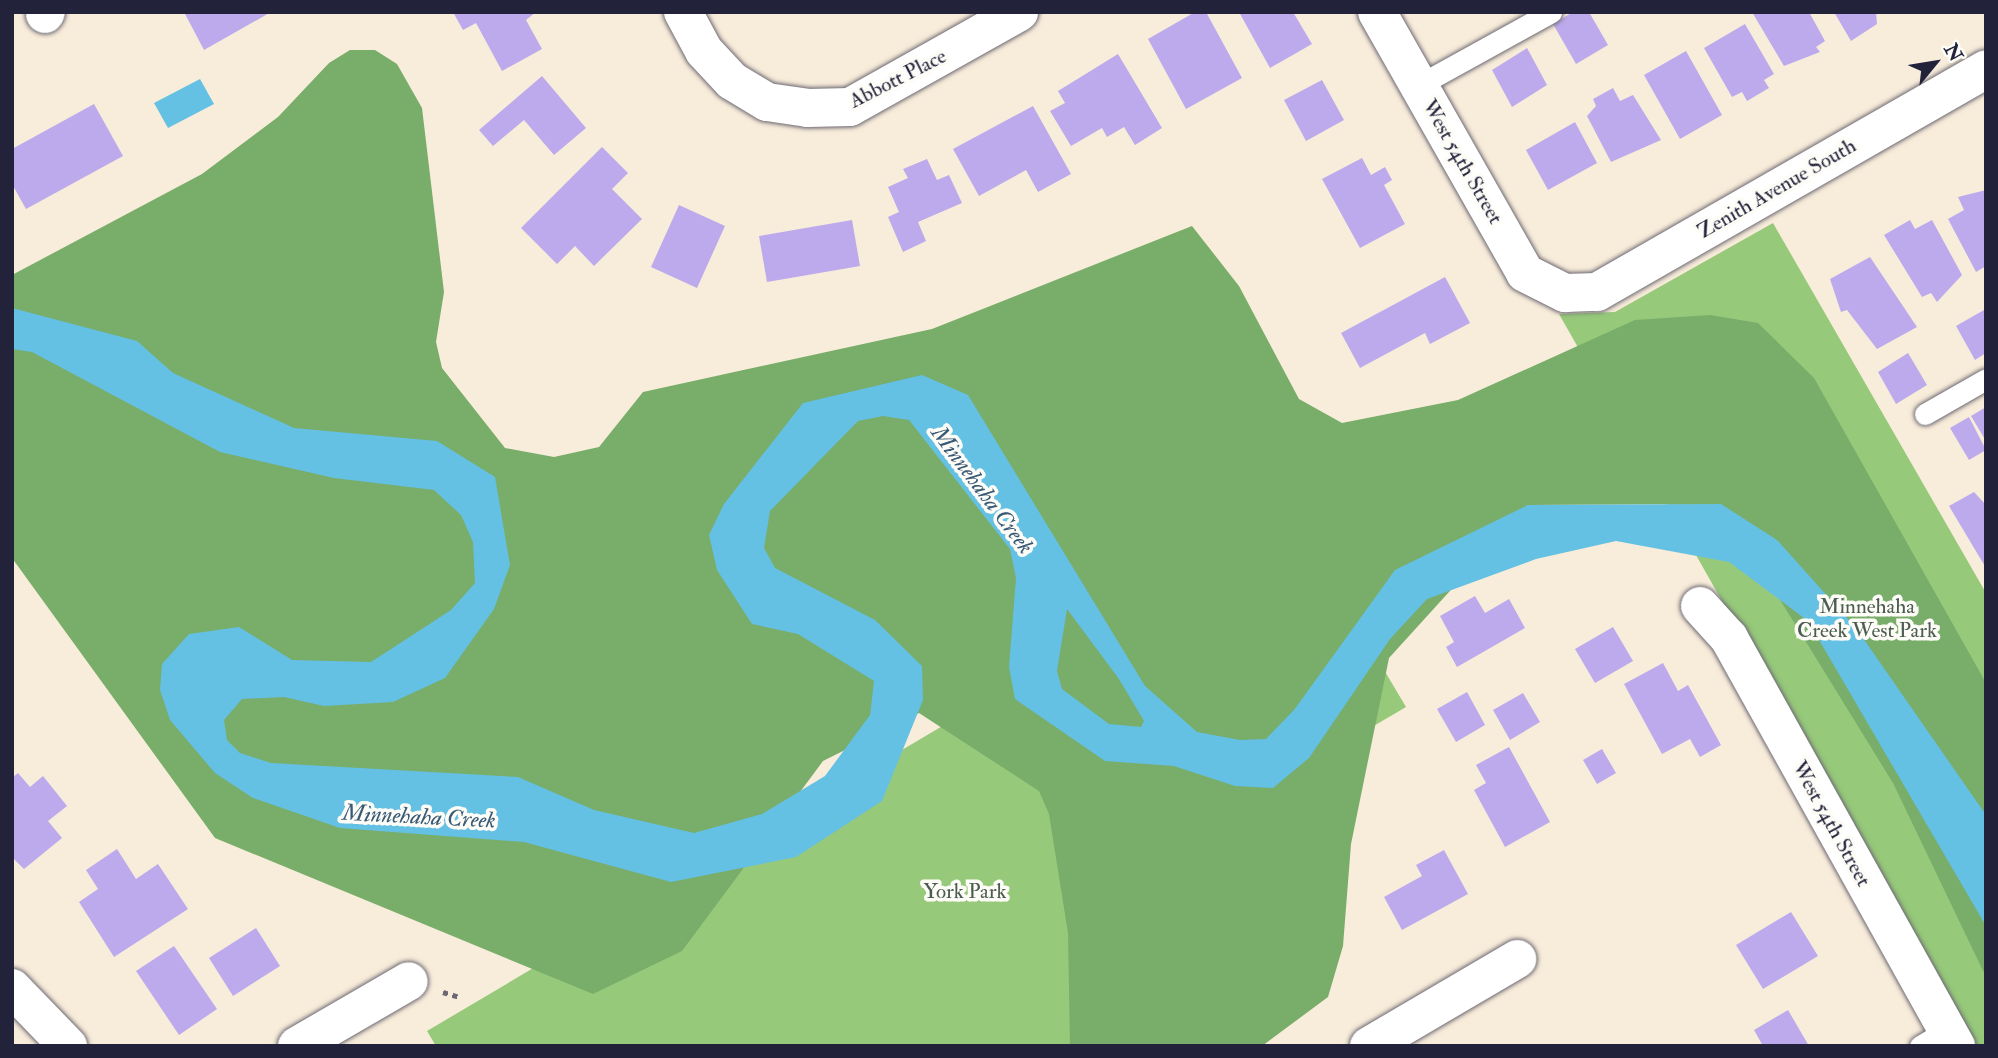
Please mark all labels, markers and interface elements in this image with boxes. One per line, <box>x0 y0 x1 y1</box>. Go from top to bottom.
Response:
north arrow <box>1900 28 1970 98</box>
text: N <box>1939 39 1968 66</box>
street label: Abbott Place <box>845 44 951 114</box>
street label: West 54th Street <box>1416 95 1508 229</box>
street label: Zenith Avenue South <box>1693 133 1861 245</box>
water label: Minnehaha Creek <box>925 420 1039 560</box>
park label: Minnehaha Creek West Park <box>1797 594 1937 644</box>
street label: West 54th Street <box>1786 757 1876 891</box>
water label: Minnehaha Creek <box>342 799 496 835</box>
park label: York Park <box>924 879 1006 905</box>

